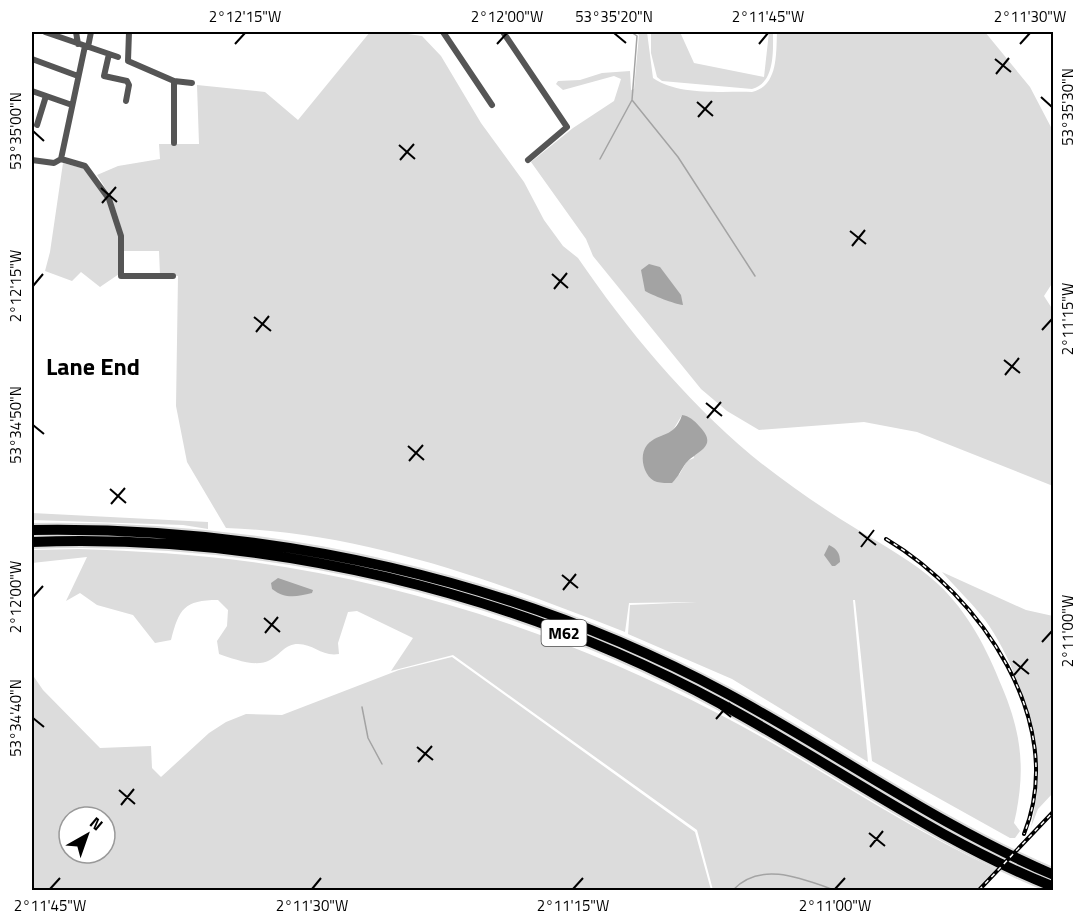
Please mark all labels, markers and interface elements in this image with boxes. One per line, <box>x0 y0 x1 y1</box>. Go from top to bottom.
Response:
text: 2°12'15"W <box>209 5 281 28</box>
text: 2°12'00"W <box>471 5 543 28</box>
text: 53°35'20"N <box>575 5 653 28</box>
text: 2°11'45"W <box>732 5 804 28</box>
text: 2°11'30"W <box>994 5 1066 28</box>
text: 53°35'30"N <box>1056 68 1079 146</box>
text: 53°35'00"N <box>4 92 27 170</box>
text: 2°12'15"W <box>4 250 27 322</box>
text: 2°11'15"W <box>1056 283 1079 355</box>
district label: Lane End <box>46 348 140 384</box>
text: 53°34'50"N <box>4 386 27 464</box>
text: 2°12'00"W <box>4 561 27 633</box>
text: 2°11'00"W <box>1056 595 1079 667</box>
road number: M62 <box>542 620 586 646</box>
text: 53°34'40"N <box>4 679 27 757</box>
north arrow <box>57 805 117 865</box>
text: N <box>85 811 109 836</box>
text: 2°11'45"W <box>14 894 86 917</box>
text: 2°11'30"W <box>276 894 348 917</box>
text: 2°11'15"W <box>537 894 609 917</box>
text: 2°11'00"W <box>799 894 871 917</box>

